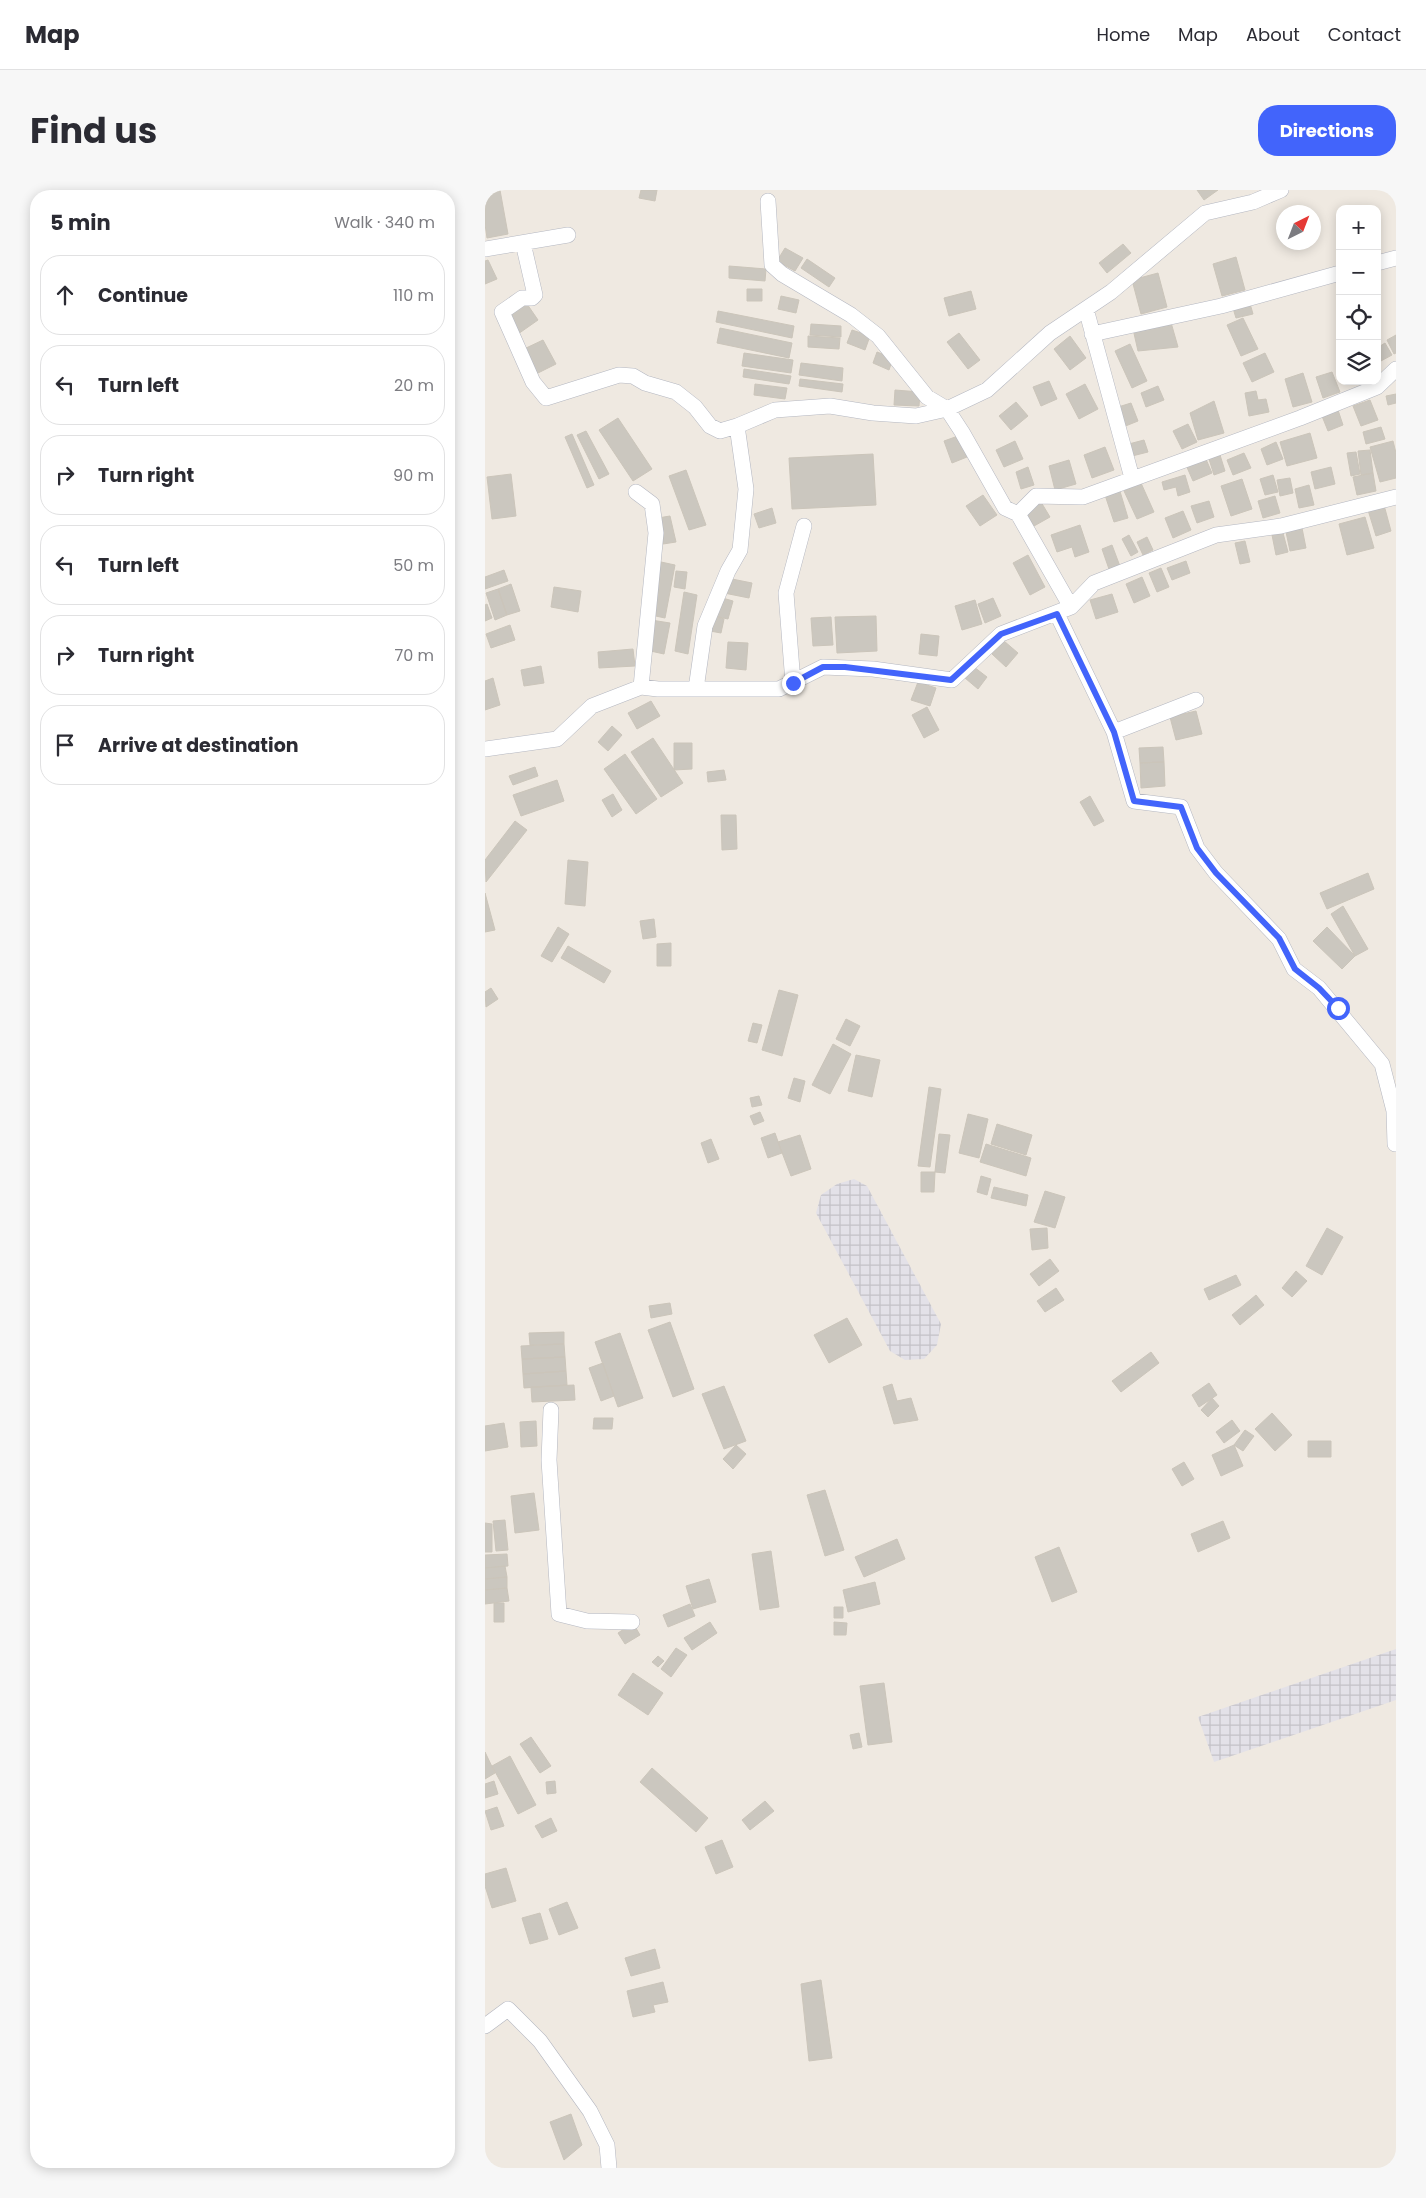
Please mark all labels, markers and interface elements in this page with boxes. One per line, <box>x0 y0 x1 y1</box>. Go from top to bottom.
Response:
text: Map <box>25 18 80 51</box>
text: Home <box>1096 22 1150 47</box>
text: Map <box>1178 22 1218 47</box>
text: About <box>1246 22 1300 47</box>
text: Contact <box>1328 22 1401 47</box>
button: Directions <box>1258 105 1396 156</box>
text: Find us <box>30 106 157 155</box>
north arrow <box>1276 205 1321 250</box>
map controls <box>1336 205 1381 385</box>
button: + <box>1336 205 1381 250</box>
text: 5 min <box>50 208 111 237</box>
text: Walk · 340 m <box>334 211 435 234</box>
button: − <box>1336 250 1381 295</box>
icon: ahead <box>51 281 79 309</box>
text: Continue <box>98 282 188 309</box>
text: 110 m <box>393 284 434 307</box>
button: locate <box>1336 295 1381 340</box>
button: layers <box>1336 340 1381 385</box>
icon: left <box>51 371 79 399</box>
text: Turn left <box>98 372 179 399</box>
text: 20 m <box>394 374 434 397</box>
icon: right <box>51 461 79 489</box>
text: Turn right <box>98 462 194 489</box>
text: 90 m <box>393 464 434 487</box>
icon: left <box>51 551 79 579</box>
text: Turn left <box>98 552 179 579</box>
text: 50 m <box>393 554 434 577</box>
icon: right <box>51 641 79 669</box>
text: Turn right <box>98 642 194 669</box>
text: 70 m <box>394 644 434 667</box>
route end <box>782 672 805 695</box>
icon: arrive <box>51 731 79 759</box>
text: Arrive at destination <box>98 732 299 759</box>
route start <box>1327 997 1350 1020</box>

